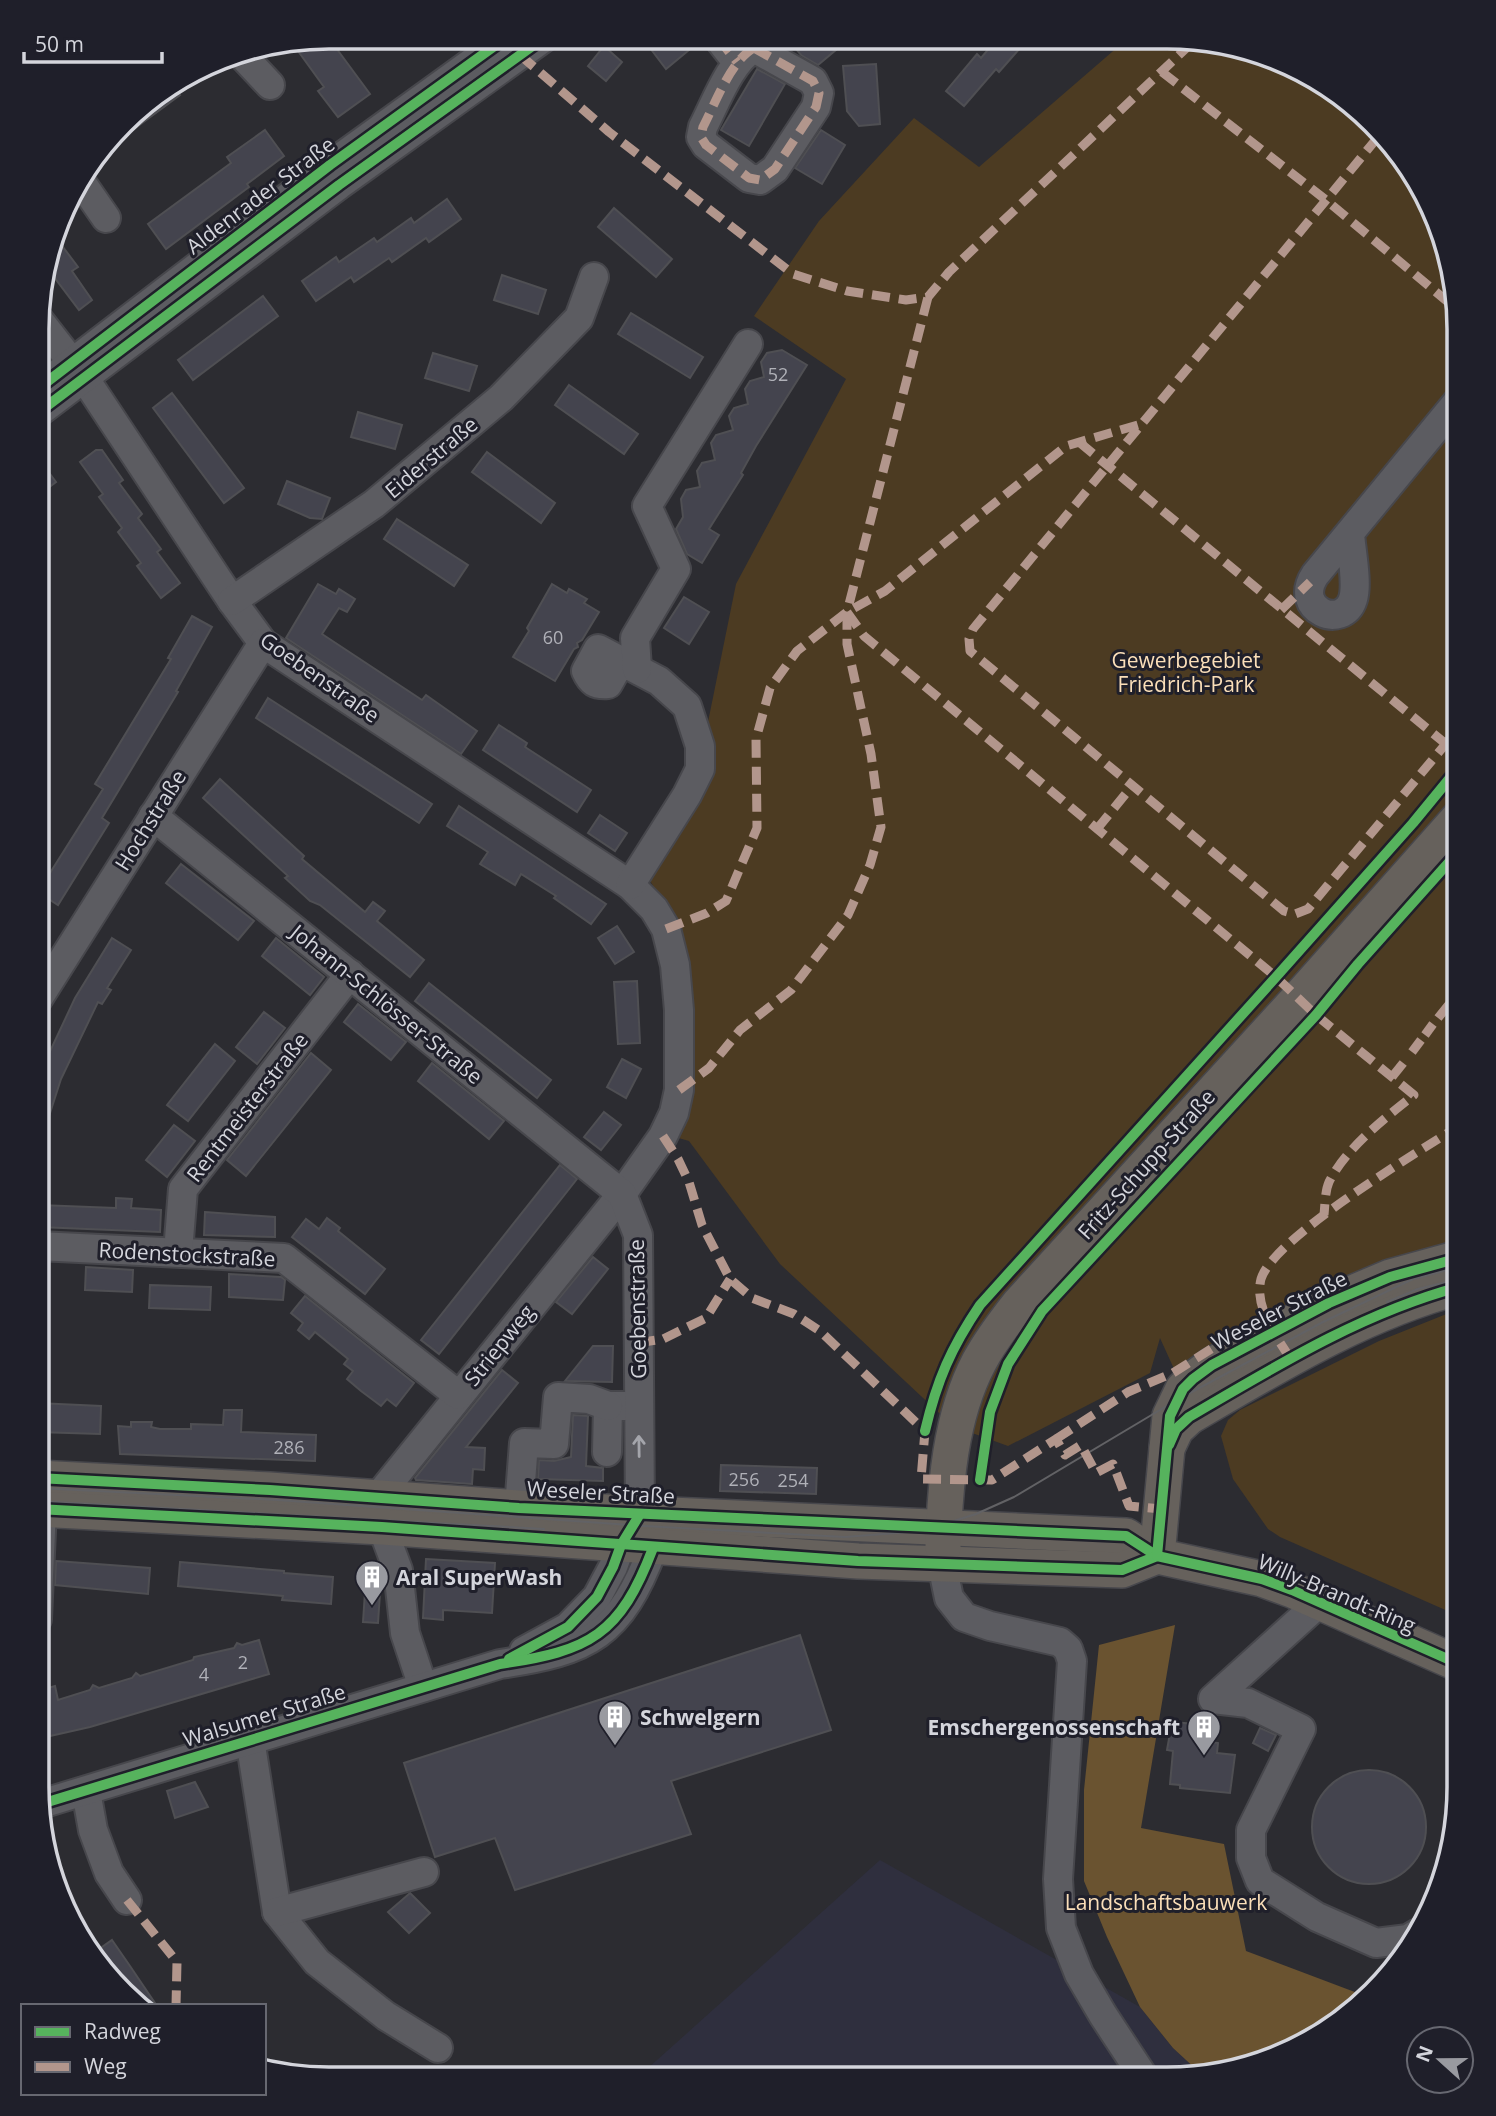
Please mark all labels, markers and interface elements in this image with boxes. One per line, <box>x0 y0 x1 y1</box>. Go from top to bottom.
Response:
scale bar <box>24 21 163 65</box>
text: 50 m <box>35 30 84 58</box>
street label: Aldenrader Straße <box>180 130 340 260</box>
house number: 52 <box>768 362 788 386</box>
street label: Eiderstraße <box>379 410 483 504</box>
street label: Goebenstraße <box>255 625 385 729</box>
house number: 60 <box>543 625 563 649</box>
park label: Gewerbegebiet Friedrich-Park <box>1112 646 1260 698</box>
street label: Hochstraße <box>108 764 192 876</box>
street label: Johann-Schlösser-Straße <box>284 917 489 1090</box>
street label: Rentmeisterstraße <box>180 1027 314 1187</box>
street label: Fritz-Schupp-Straße <box>1071 1083 1221 1245</box>
street label: Rodenstockstraße <box>98 1235 276 1273</box>
street label: Goebenstraße <box>622 1239 652 1379</box>
street label: Weseler Straße <box>1207 1264 1351 1356</box>
street label: Striepweg <box>458 1298 540 1392</box>
one-way arrow <box>632 1434 646 1457</box>
house number: 286 <box>274 1435 304 1459</box>
house number: 256 <box>729 1467 759 1491</box>
house number: 254 <box>778 1468 808 1492</box>
street label: Weseler Straße <box>526 1474 676 1510</box>
street label: Willy-Brandt-Ring <box>1254 1547 1420 1639</box>
building icon: Aral SuperWash <box>353 1558 391 1607</box>
place label: Aral SuperWash <box>396 1563 562 1591</box>
house number: 2 <box>238 1650 248 1674</box>
house number: 4 <box>199 1662 209 1686</box>
street label: Walsumer Straße <box>179 1677 349 1753</box>
building icon: Schwelgern <box>596 1698 634 1747</box>
place label: Schwelgern <box>640 1703 761 1731</box>
building icon: Emschergenossenschaft <box>1185 1708 1223 1757</box>
place label: Emschergenossenschaft <box>928 1713 1180 1741</box>
park label: Landschaftsbauwerk <box>1065 1888 1267 1916</box>
legend <box>21 2004 266 2095</box>
text: Radweg <box>84 2017 161 2045</box>
north arrow <box>1405 2025 1475 2095</box>
text: N <box>1409 2042 1439 2066</box>
text: Weg <box>84 2052 127 2080</box>

